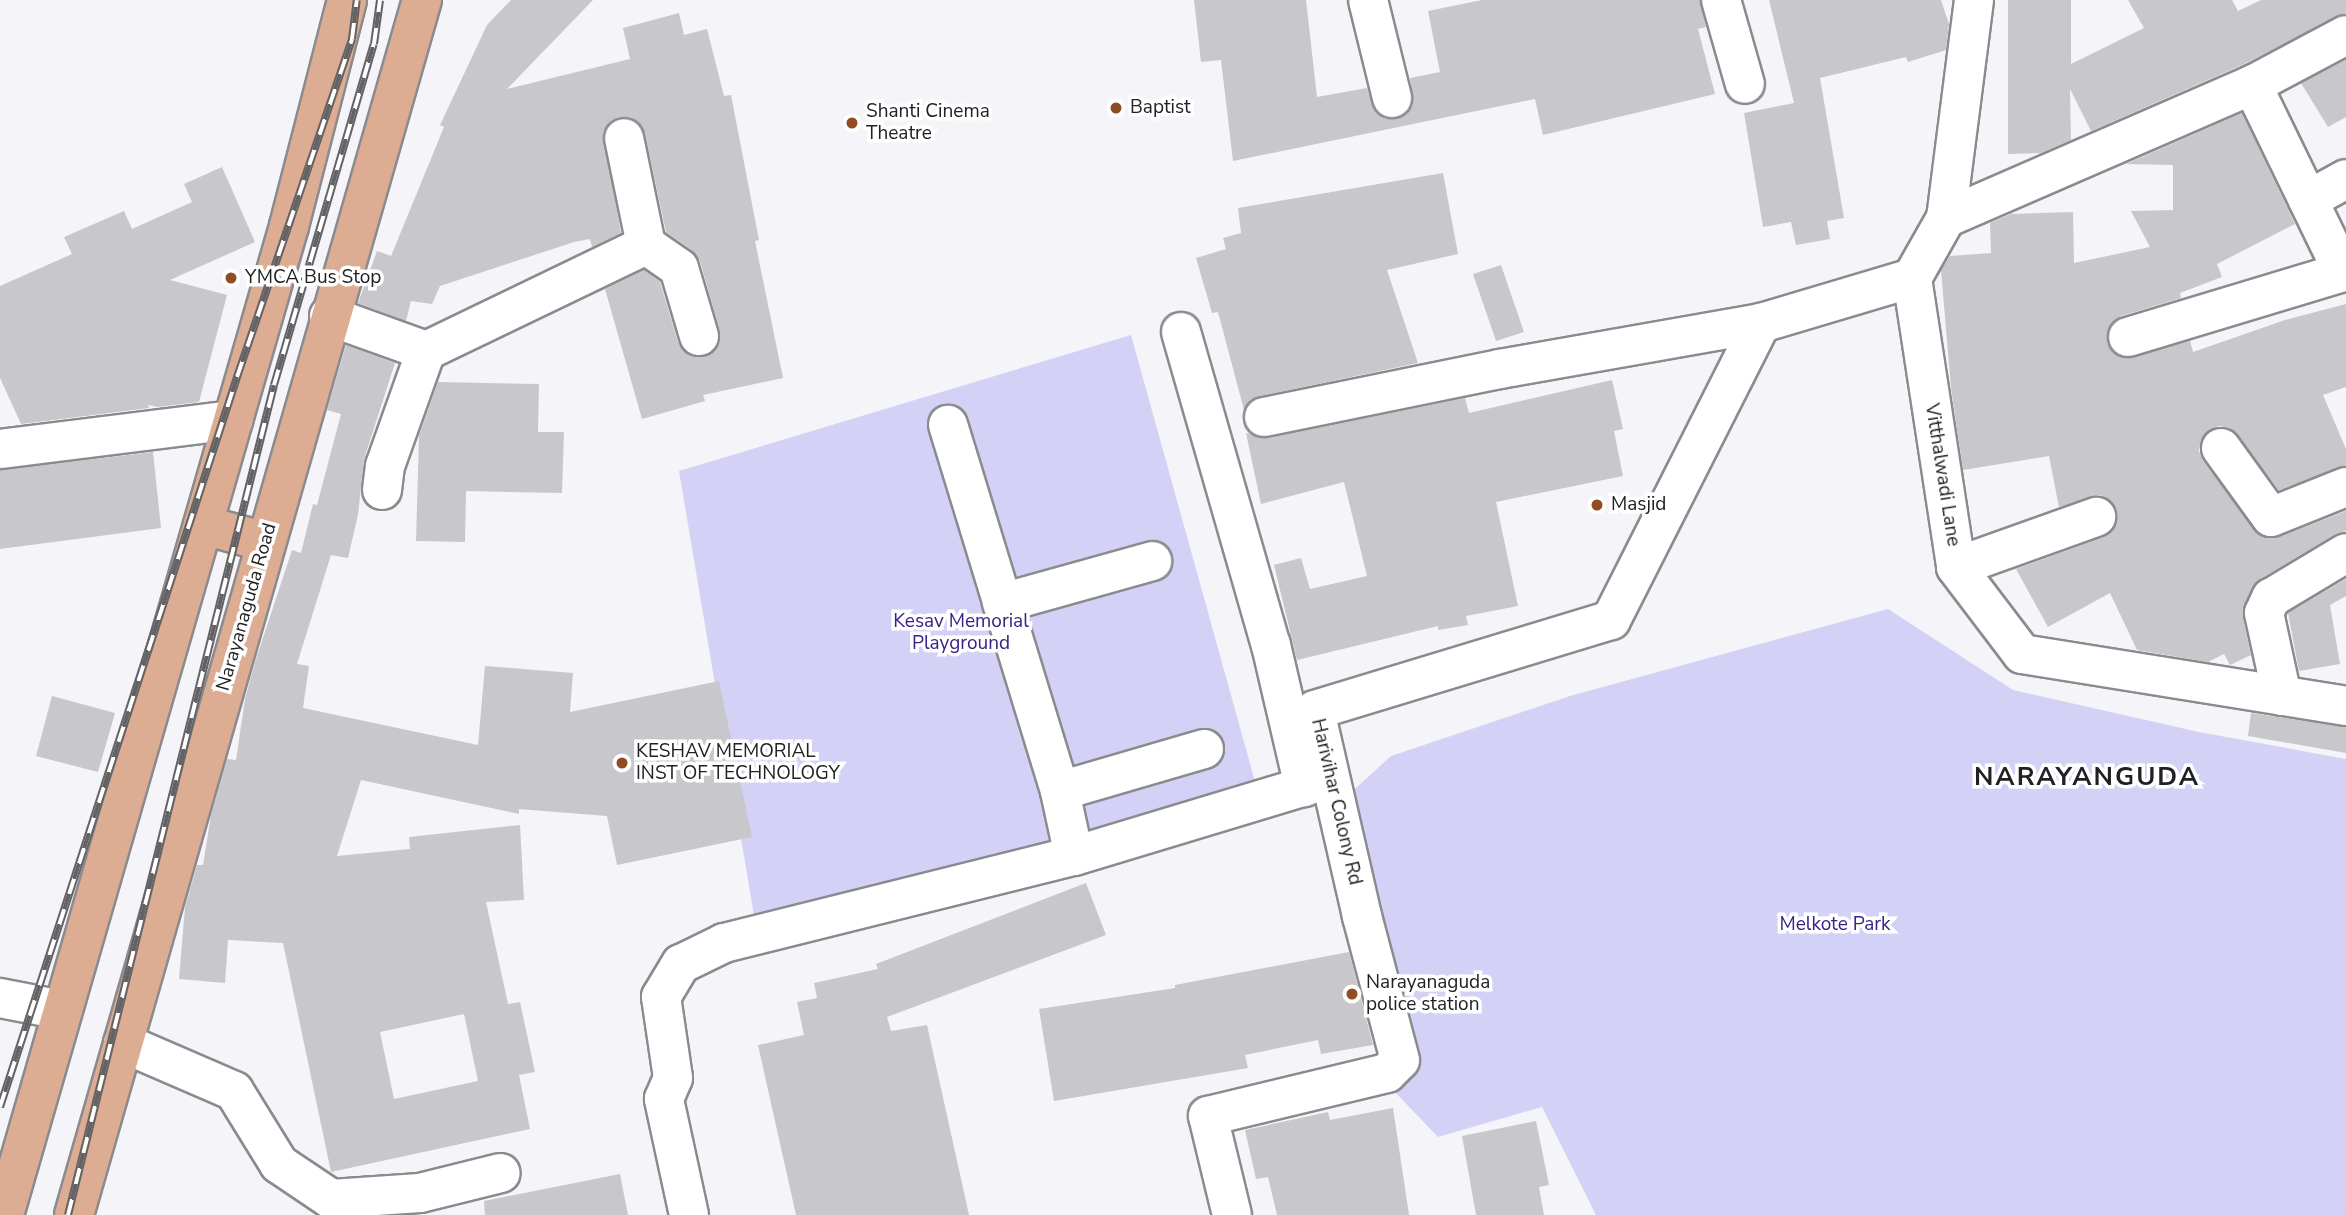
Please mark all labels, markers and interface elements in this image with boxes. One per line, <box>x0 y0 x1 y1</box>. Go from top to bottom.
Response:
place label: Baptist <box>1130 97 1191 119</box>
marker: Baptist <box>1108 100 1124 116</box>
place label: Shanti Cinema Theatre <box>866 101 990 145</box>
marker: Shanti Cinema Theatre <box>844 115 860 131</box>
place label: YMCA Bus Stop <box>245 267 381 289</box>
marker: YMCA Bus Stop <box>223 270 239 286</box>
street label: Vitthalwadi Lane <box>1919 402 1965 548</box>
place label: Masjid <box>1611 494 1666 516</box>
marker: Masjid <box>1589 497 1605 513</box>
street label: Narayanaguda Road <box>212 521 282 693</box>
park label: Kesav Memorial Playground <box>893 611 1029 655</box>
street label: Harivihar Colony Rd <box>1306 717 1366 887</box>
place label: KESHAV MEMORIAL INST OF TECHNOLOGY <box>636 741 840 785</box>
marker: KESHAV MEMORIAL INST OF TECHNOLOGY <box>614 755 630 771</box>
district label: NARAYANGUDA <box>1975 761 2199 793</box>
park label: Melkote Park <box>1779 914 1891 936</box>
place label: Narayanaguda police station <box>1366 972 1490 1016</box>
marker: Narayanaguda police station <box>1344 986 1360 1002</box>

